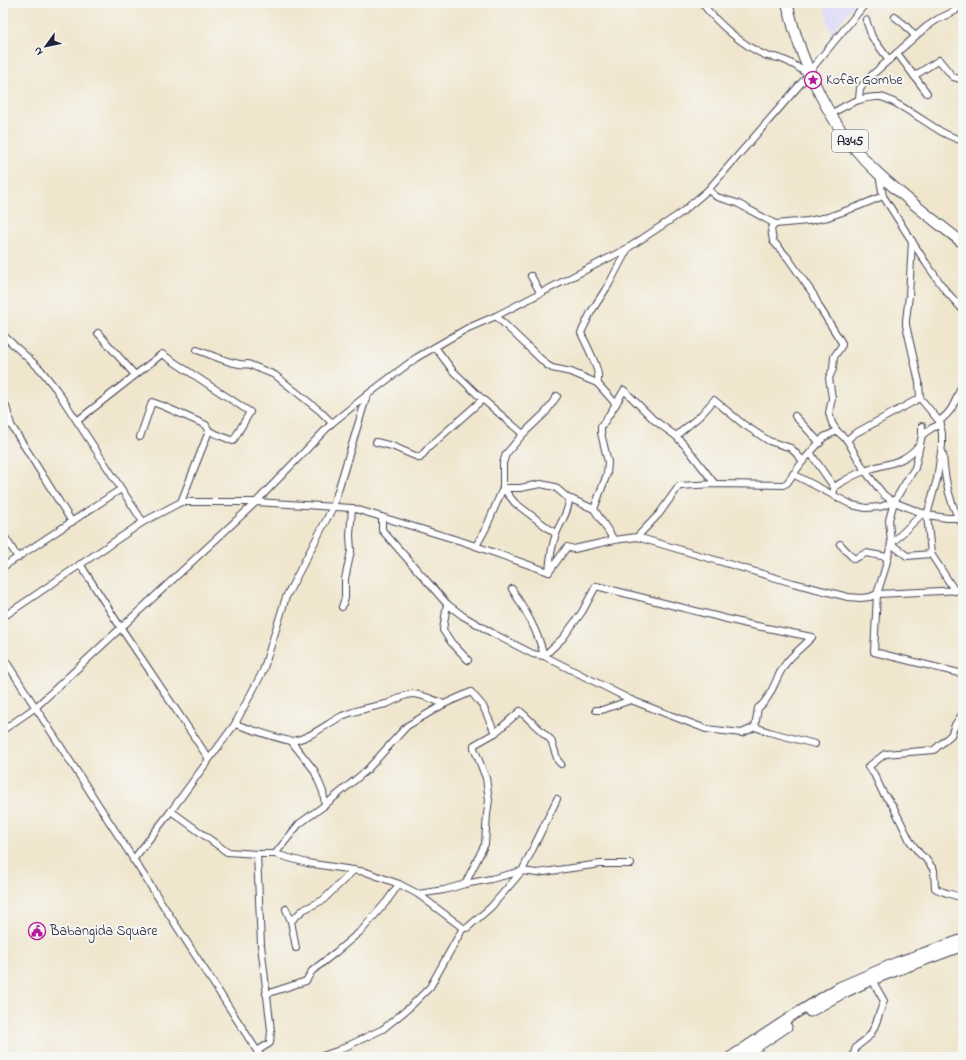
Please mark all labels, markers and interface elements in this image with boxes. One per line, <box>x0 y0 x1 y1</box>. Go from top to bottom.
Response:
north arrow <box>26 26 66 66</box>
text: N <box>30 43 47 58</box>
place icon: Kofar Gombe <box>803 70 823 90</box>
place label: Kofar Gombe <box>826 70 903 91</box>
road number: A345 <box>832 130 868 152</box>
public building icon: Babangida Square <box>27 921 47 941</box>
place label: Babangida Square <box>49 921 158 943</box>

